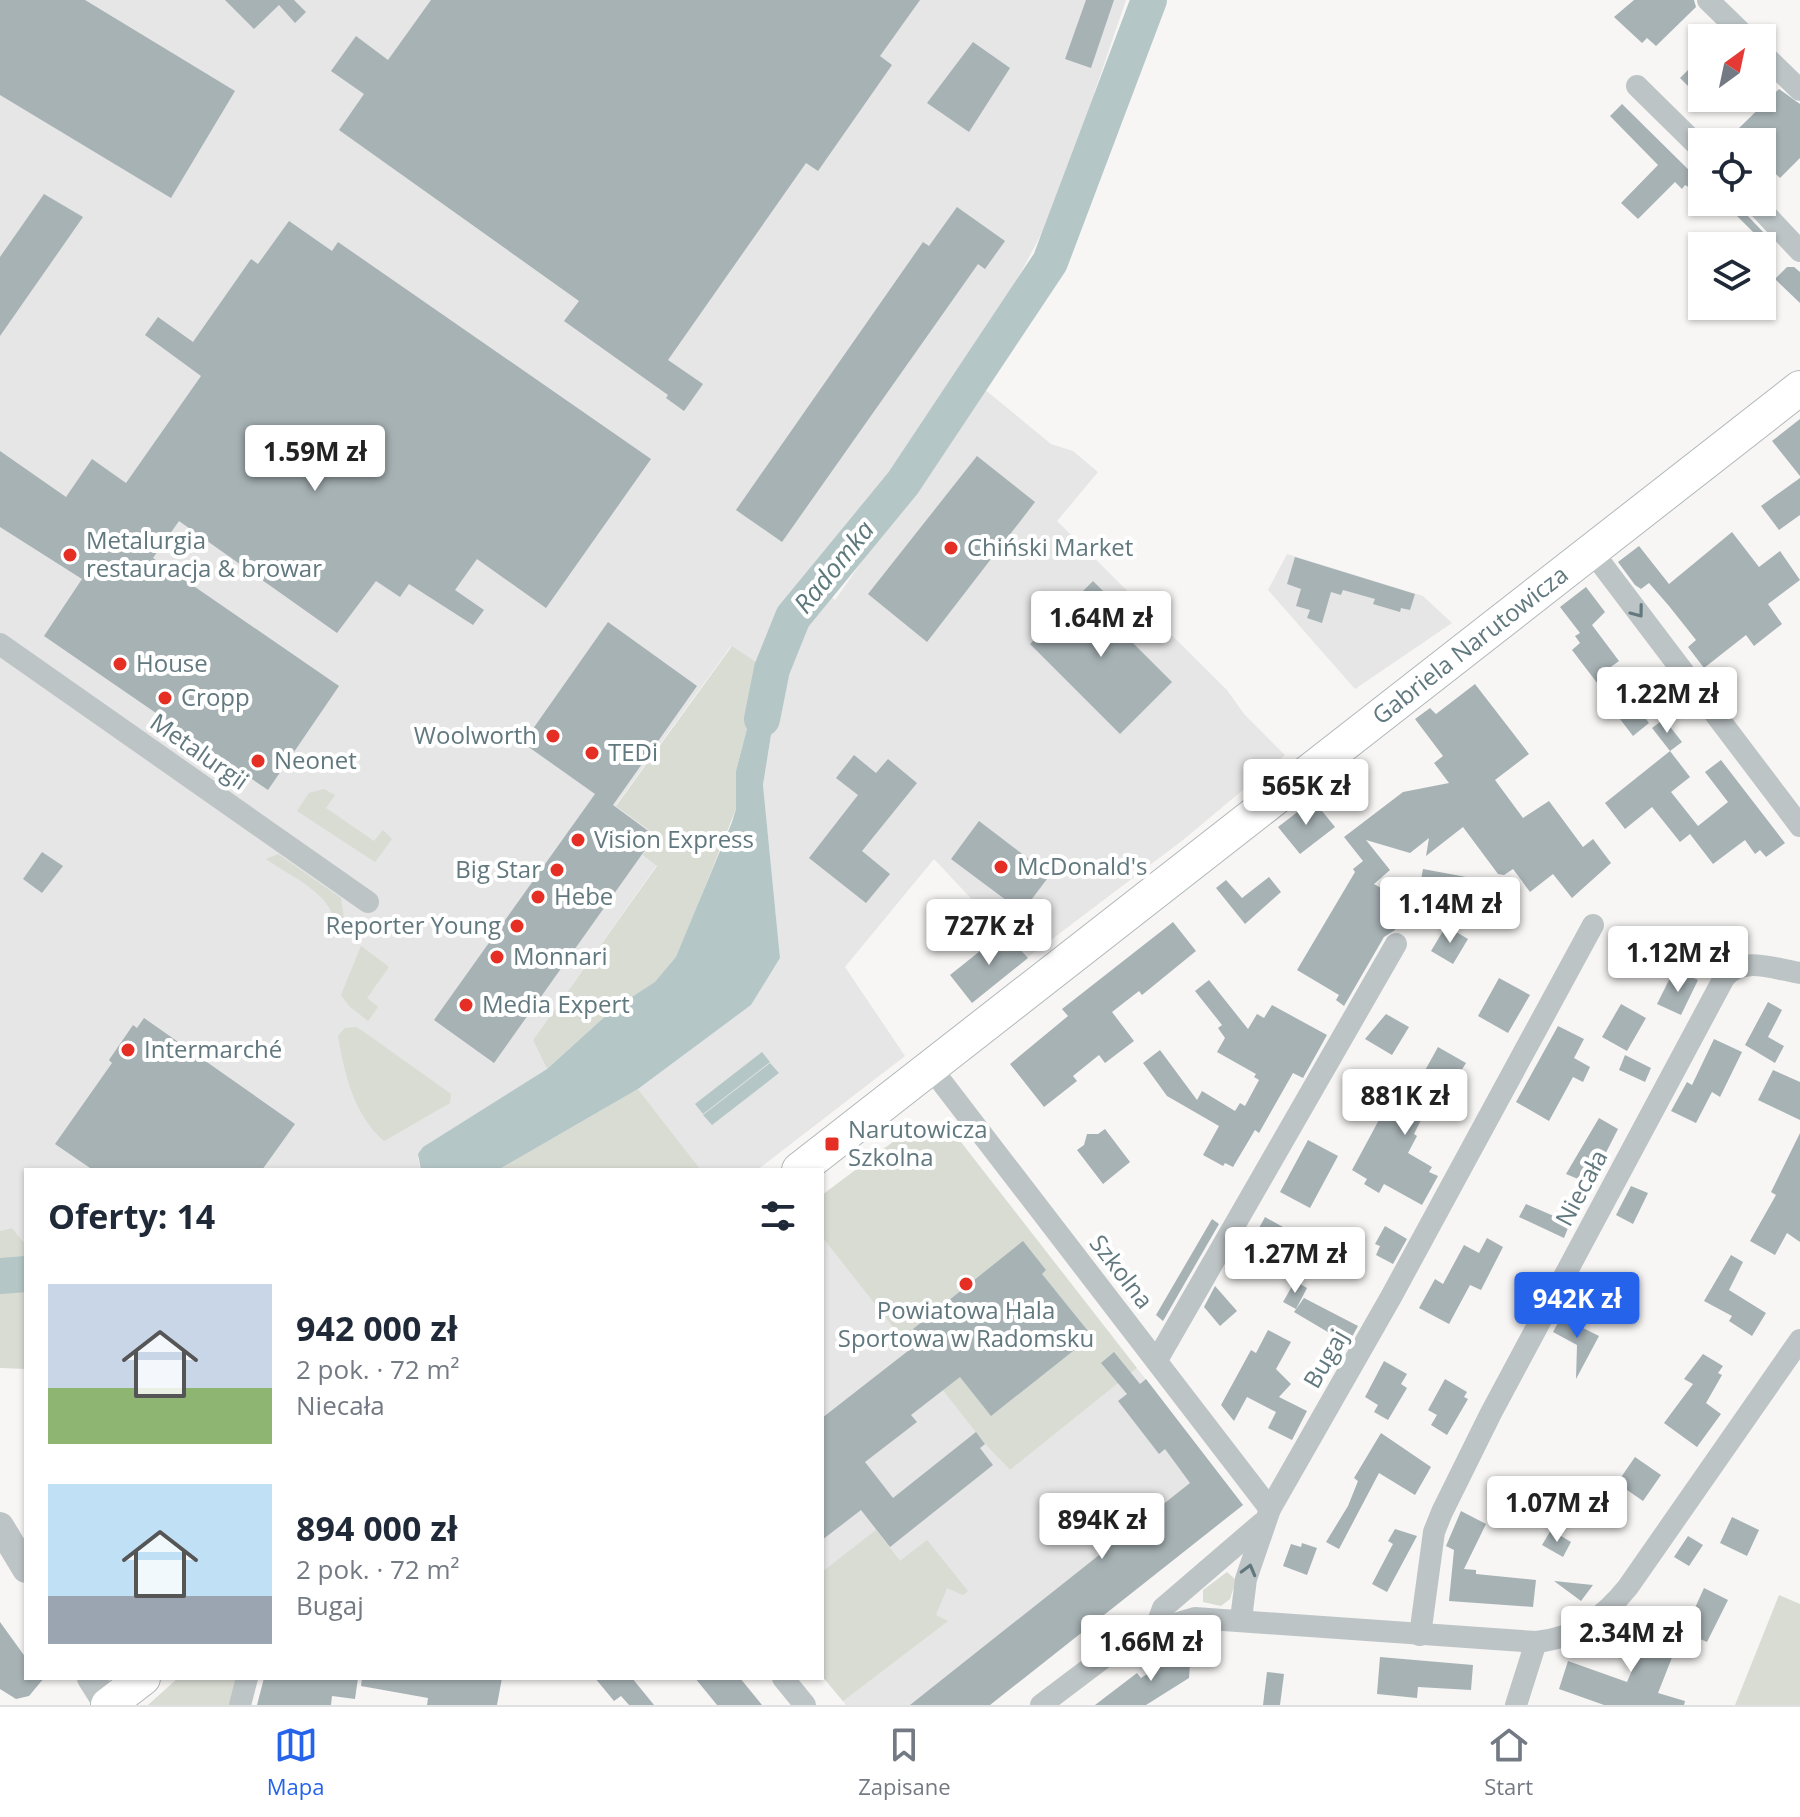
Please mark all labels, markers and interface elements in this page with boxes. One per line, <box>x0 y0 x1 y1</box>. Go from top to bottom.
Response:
north arrow <box>1688 24 1776 112</box>
map controls <box>1688 24 1776 320</box>
button: locate <box>1688 128 1776 216</box>
button: layers <box>1688 232 1776 320</box>
pin: 1.59M zł <box>232 425 398 493</box>
text: 1.59M zł <box>263 433 367 469</box>
water label: Radomka <box>785 512 882 620</box>
place label: Metalurgia restauracja & browar <box>86 523 322 584</box>
place label: Chiński Market <box>967 530 1133 563</box>
marker: Chiński Market <box>942 539 960 557</box>
marker: Metalurgia restauracja & browar <box>61 546 79 564</box>
street label: Gabriela Narutowicza <box>1365 557 1574 731</box>
pin: 1.64M zł <box>1018 591 1184 659</box>
text: 1.64M zł <box>1049 599 1153 635</box>
one-way arrow <box>1629 604 1643 618</box>
place label: House <box>136 646 208 679</box>
marker: House <box>111 655 129 673</box>
pin: 1.22M zł <box>1584 667 1750 735</box>
text: 1.22M zł <box>1615 675 1719 711</box>
place label: Cropp <box>181 680 250 713</box>
marker: Cropp <box>156 689 174 707</box>
street label: Metalurgii <box>144 705 255 797</box>
place label: Woolworth <box>414 718 537 751</box>
marker: Woolworth <box>544 727 562 745</box>
place label: TEDi <box>608 735 658 768</box>
place label: Neonet <box>274 743 357 776</box>
marker: TEDi <box>583 744 601 762</box>
marker: Neonet <box>249 752 267 770</box>
pin: 565K zł <box>1232 759 1380 827</box>
text: 565K zł <box>1261 767 1351 803</box>
place label: Vision Express <box>594 822 754 855</box>
marker: Vision Express <box>569 831 587 849</box>
place label: McDonald's <box>1017 849 1147 882</box>
place label: Big Star <box>455 852 541 885</box>
marker: McDonald's <box>992 858 1010 876</box>
marker: Big Star <box>548 861 566 879</box>
pin: 1.14M zł <box>1367 877 1533 945</box>
place label: Hebe <box>554 879 613 912</box>
text: 1.14M zł <box>1398 885 1502 921</box>
marker: Hebe <box>529 888 547 906</box>
pin: 727K zł <box>915 899 1063 967</box>
text: 727K zł <box>944 907 1034 943</box>
place label: Reporter Young <box>325 908 501 941</box>
marker: Reporter Young <box>508 917 526 935</box>
pin: 1.12M zł <box>1595 926 1761 994</box>
text: 1.12M zł <box>1626 934 1730 970</box>
place label: Monnari <box>513 939 608 972</box>
marker: Monnari <box>488 948 506 966</box>
place label: Media Expert <box>482 987 630 1020</box>
marker: Media Expert <box>457 996 475 1014</box>
place label: Intermarché <box>144 1032 282 1065</box>
marker: Intermarché <box>119 1041 137 1059</box>
pin: 881K zł <box>1331 1069 1479 1137</box>
text: 881K zł <box>1360 1077 1450 1113</box>
place label: Narutowicza Szkolna <box>848 1112 988 1173</box>
marker: Narutowicza Szkolna <box>823 1135 841 1153</box>
street label: Niecała <box>1547 1143 1614 1231</box>
text: Oferty: 14 <box>48 1193 215 1239</box>
icon: filters <box>756 1194 800 1238</box>
street label: Szkolna <box>1083 1227 1162 1315</box>
pin: 1.27M zł <box>1212 1227 1378 1295</box>
text: 1.27M zł <box>1243 1235 1347 1271</box>
pin: 942K zł <box>1503 1272 1651 1340</box>
marker: Powiatowa Hala Sportowa w Radomsku <box>957 1275 975 1293</box>
text: 942K zł <box>1532 1280 1622 1316</box>
place label: Powiatowa Hala Sportowa w Radomsku <box>838 1293 1094 1354</box>
text: 942 000 zł <box>296 1305 457 1351</box>
icon: home <box>112 1316 208 1412</box>
street label: Bugaj <box>1295 1323 1355 1394</box>
text: 2 pok. · 72 m² <box>296 1351 460 1387</box>
text: Niecała <box>296 1387 385 1423</box>
pin: 1.07M zł <box>1474 1476 1640 1544</box>
text: 1.07M zł <box>1505 1484 1609 1520</box>
pin: 894K zł <box>1028 1493 1176 1561</box>
text: 894K zł <box>1057 1501 1147 1537</box>
text: 894 000 zł <box>296 1505 457 1551</box>
icon: home <box>112 1516 208 1612</box>
text: 2 pok. · 72 m² <box>296 1551 460 1587</box>
one-way arrow <box>1240 1563 1256 1577</box>
text: Bugaj <box>296 1587 364 1623</box>
pin: 2.34M zł <box>1548 1606 1714 1674</box>
text: 2.34M zł <box>1579 1614 1683 1650</box>
pin: 1.66M zł <box>1068 1615 1234 1683</box>
text: 1.66M zł <box>1099 1623 1203 1659</box>
tab: Mapa <box>267 1723 325 1801</box>
tab: Zapisane <box>858 1723 951 1801</box>
tab: Start <box>1484 1723 1533 1801</box>

